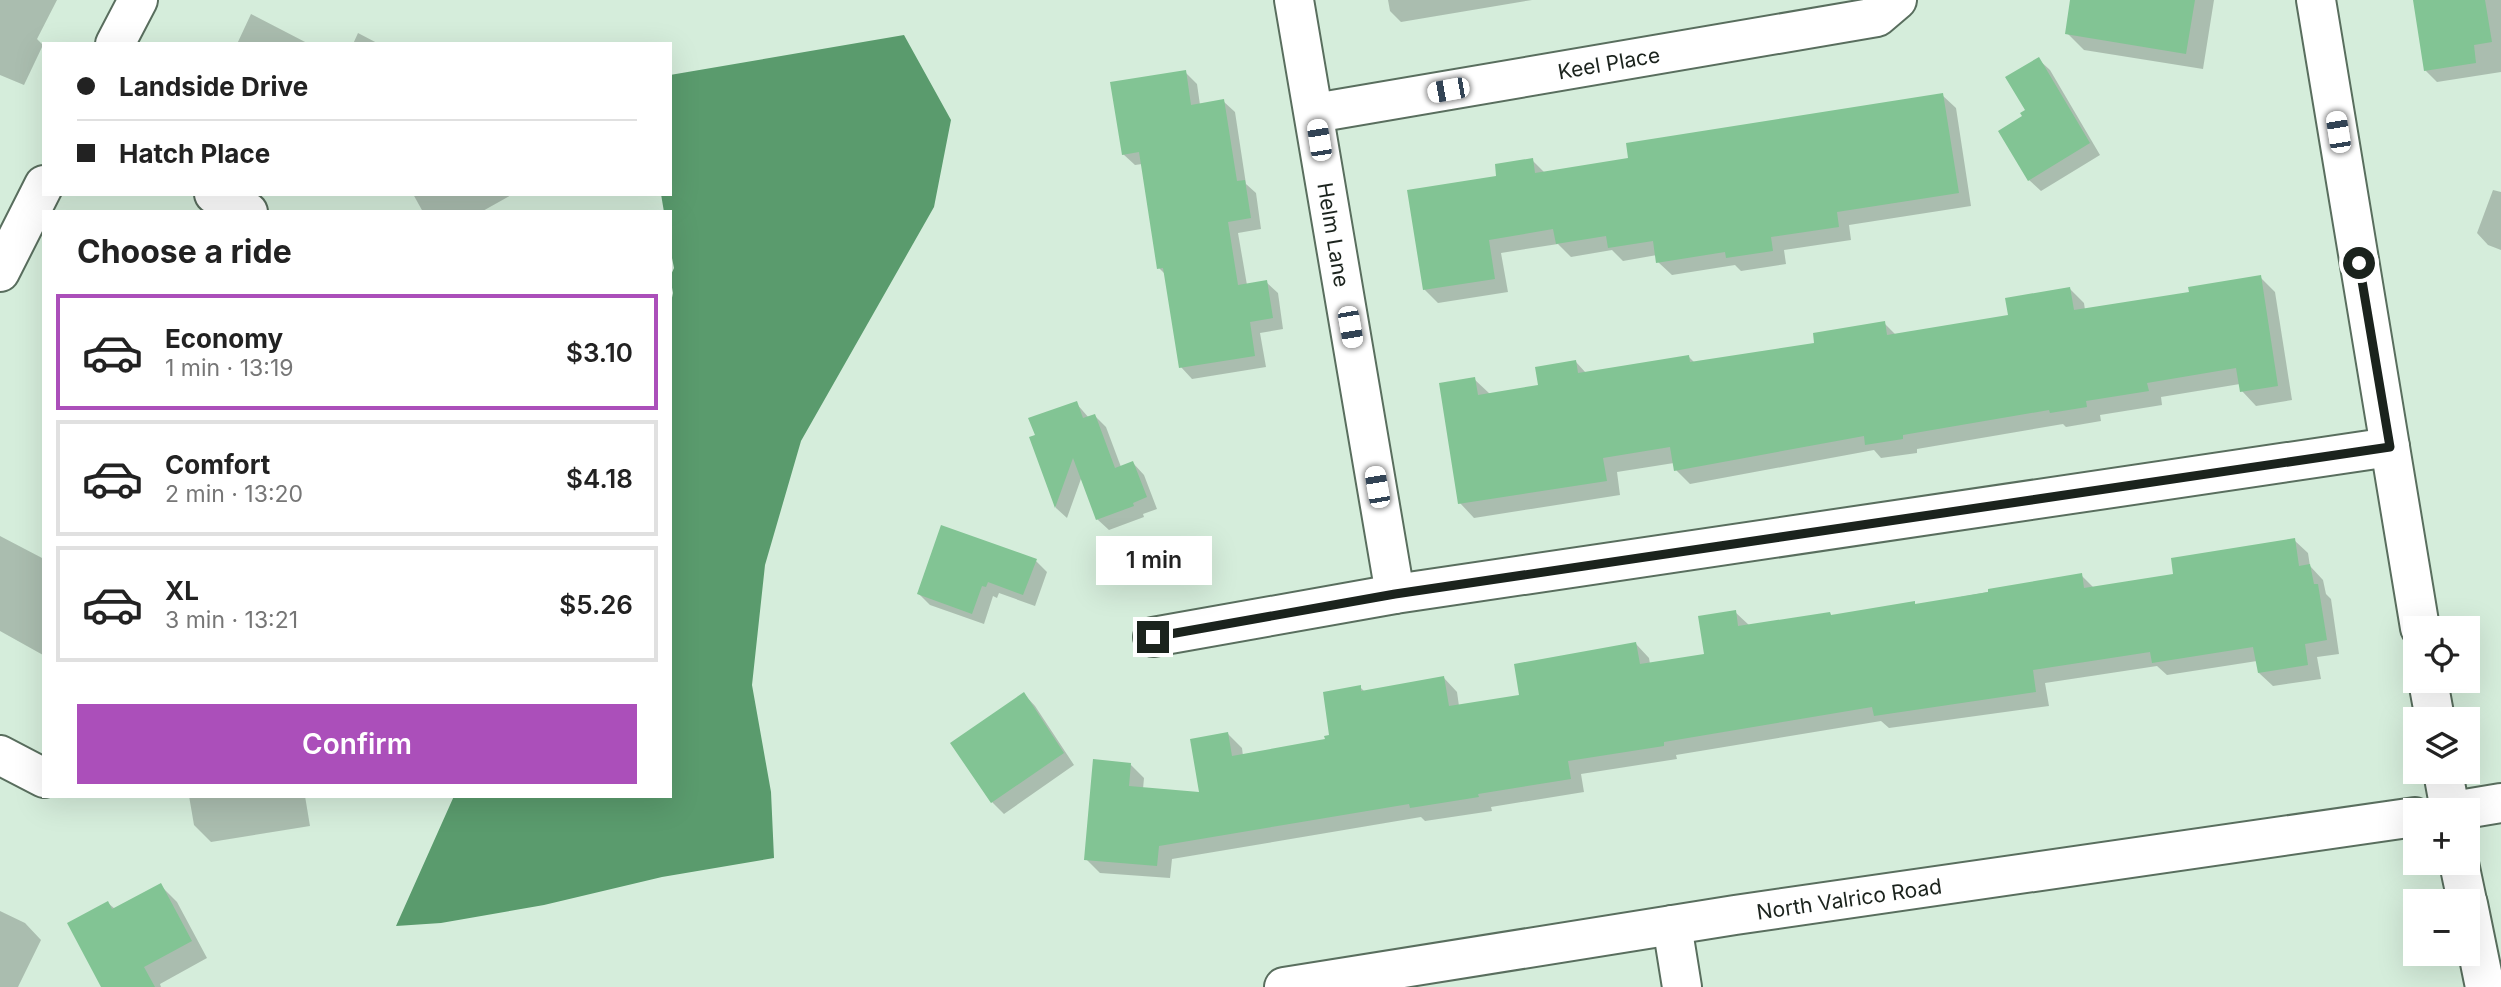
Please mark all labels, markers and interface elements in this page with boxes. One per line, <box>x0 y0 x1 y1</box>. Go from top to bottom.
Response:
street label: Keel Place <box>1556 42 1662 84</box>
text: Landside Drive <box>119 71 308 102</box>
car <box>1426 76 1471 104</box>
car <box>2325 110 2352 154</box>
car <box>1306 118 1333 162</box>
text: Hatch Place <box>119 138 270 169</box>
street label: Helm Lane <box>1313 180 1355 289</box>
text: Choose a ride <box>77 232 292 271</box>
route start <box>2343 247 2375 279</box>
car <box>1337 304 1364 350</box>
icon: car <box>81 321 144 384</box>
text: Economy <box>165 323 283 354</box>
text: $3.10 <box>566 337 633 368</box>
text: 1 min · 13:19 <box>165 354 294 382</box>
icon: car <box>81 447 144 510</box>
text: Comfort <box>165 449 270 480</box>
text: $4.18 <box>566 463 633 494</box>
car <box>1364 464 1391 510</box>
text: 2 min · 13:20 <box>165 480 303 508</box>
callout: 1 min <box>1095 536 1211 584</box>
text: 1 min <box>1126 546 1182 574</box>
icon: car <box>81 573 144 636</box>
text: XL <box>165 575 199 606</box>
text: $5.26 <box>559 589 633 620</box>
text: 3 min · 13:21 <box>165 606 298 634</box>
map controls <box>2403 616 2480 966</box>
button: locate <box>2403 616 2480 693</box>
route end <box>1137 621 1169 653</box>
button: Confirm <box>77 704 637 784</box>
button: layers <box>2403 707 2480 784</box>
button: + <box>2403 798 2480 875</box>
street label: North Valrico Road <box>1755 873 1943 924</box>
button: − <box>2403 889 2480 966</box>

